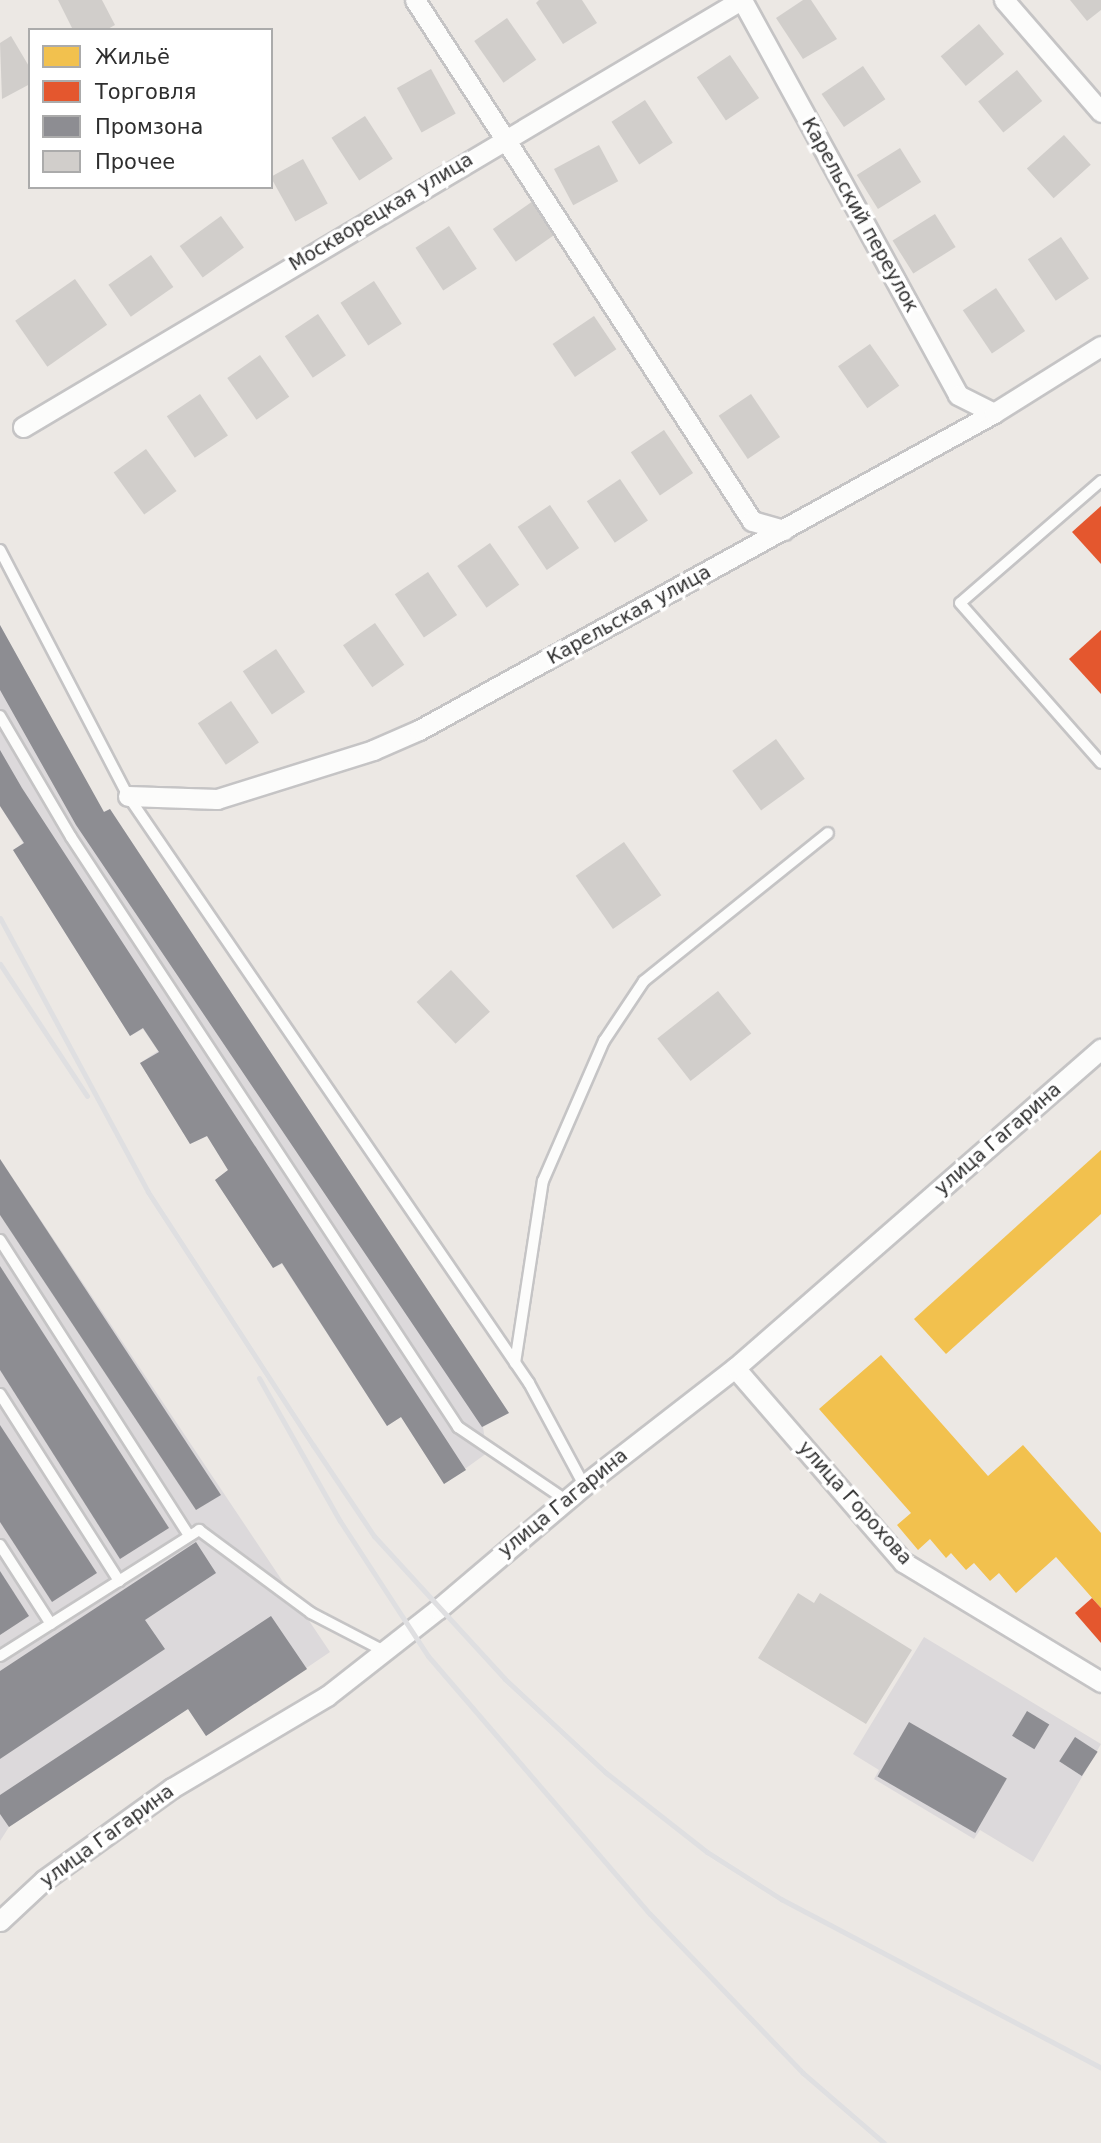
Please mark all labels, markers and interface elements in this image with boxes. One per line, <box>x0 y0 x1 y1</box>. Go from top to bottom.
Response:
legend <box>28 28 273 189</box>
text: Жильё <box>95 45 170 69</box>
text: Торговля <box>95 80 196 104</box>
street label: Карельский переулок <box>797 114 923 316</box>
text: Промзона <box>95 115 203 139</box>
street label: Москворецкая улица <box>285 148 477 276</box>
text: Прочее <box>95 150 175 174</box>
street label: Карельская улица <box>543 561 715 669</box>
street label: улица Гагарина <box>930 1078 1066 1200</box>
street label: улица Горохова <box>793 1436 917 1570</box>
street label: улица Гагарина <box>494 1444 632 1562</box>
street label: улица Гагарина <box>36 1780 178 1892</box>

